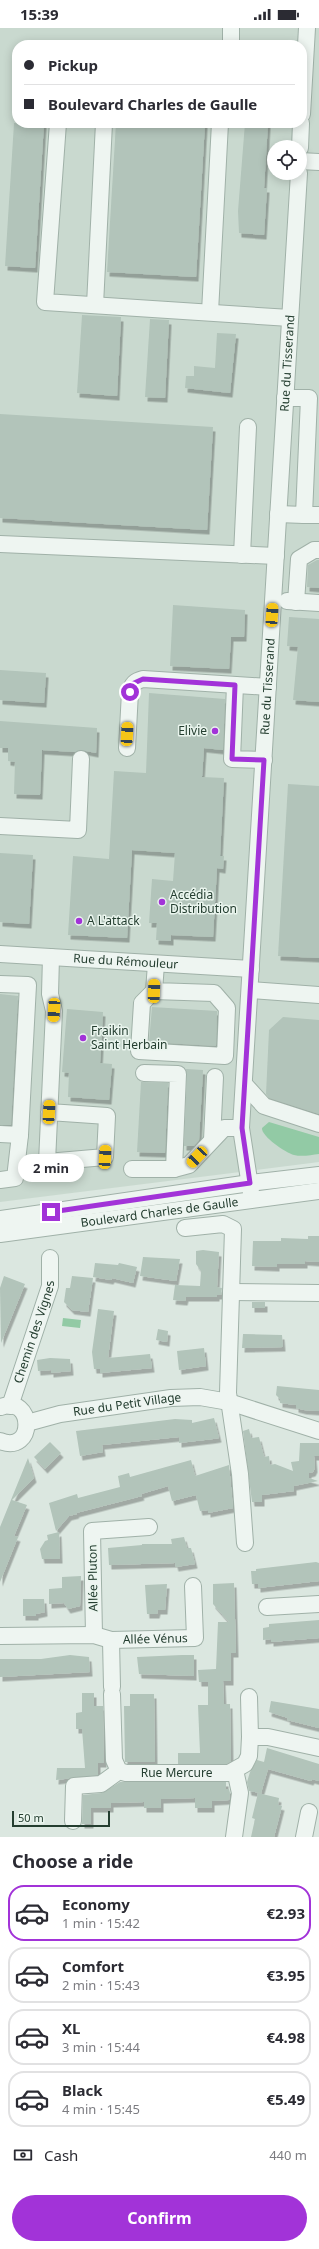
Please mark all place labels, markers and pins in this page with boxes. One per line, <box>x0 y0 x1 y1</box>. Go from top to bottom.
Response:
place label: Elivie <box>178 722 207 739</box>
marker: Elivie <box>210 726 220 736</box>
place label: Accédia Distribution <box>170 886 237 917</box>
marker: Accédia Distribution <box>157 897 167 907</box>
place label: A L'attack <box>87 912 140 929</box>
marker: A L'attack <box>74 916 84 926</box>
place label: Fraikin Saint Herbain <box>91 1022 168 1053</box>
marker: Fraikin Saint Herbain <box>78 1033 88 1043</box>

